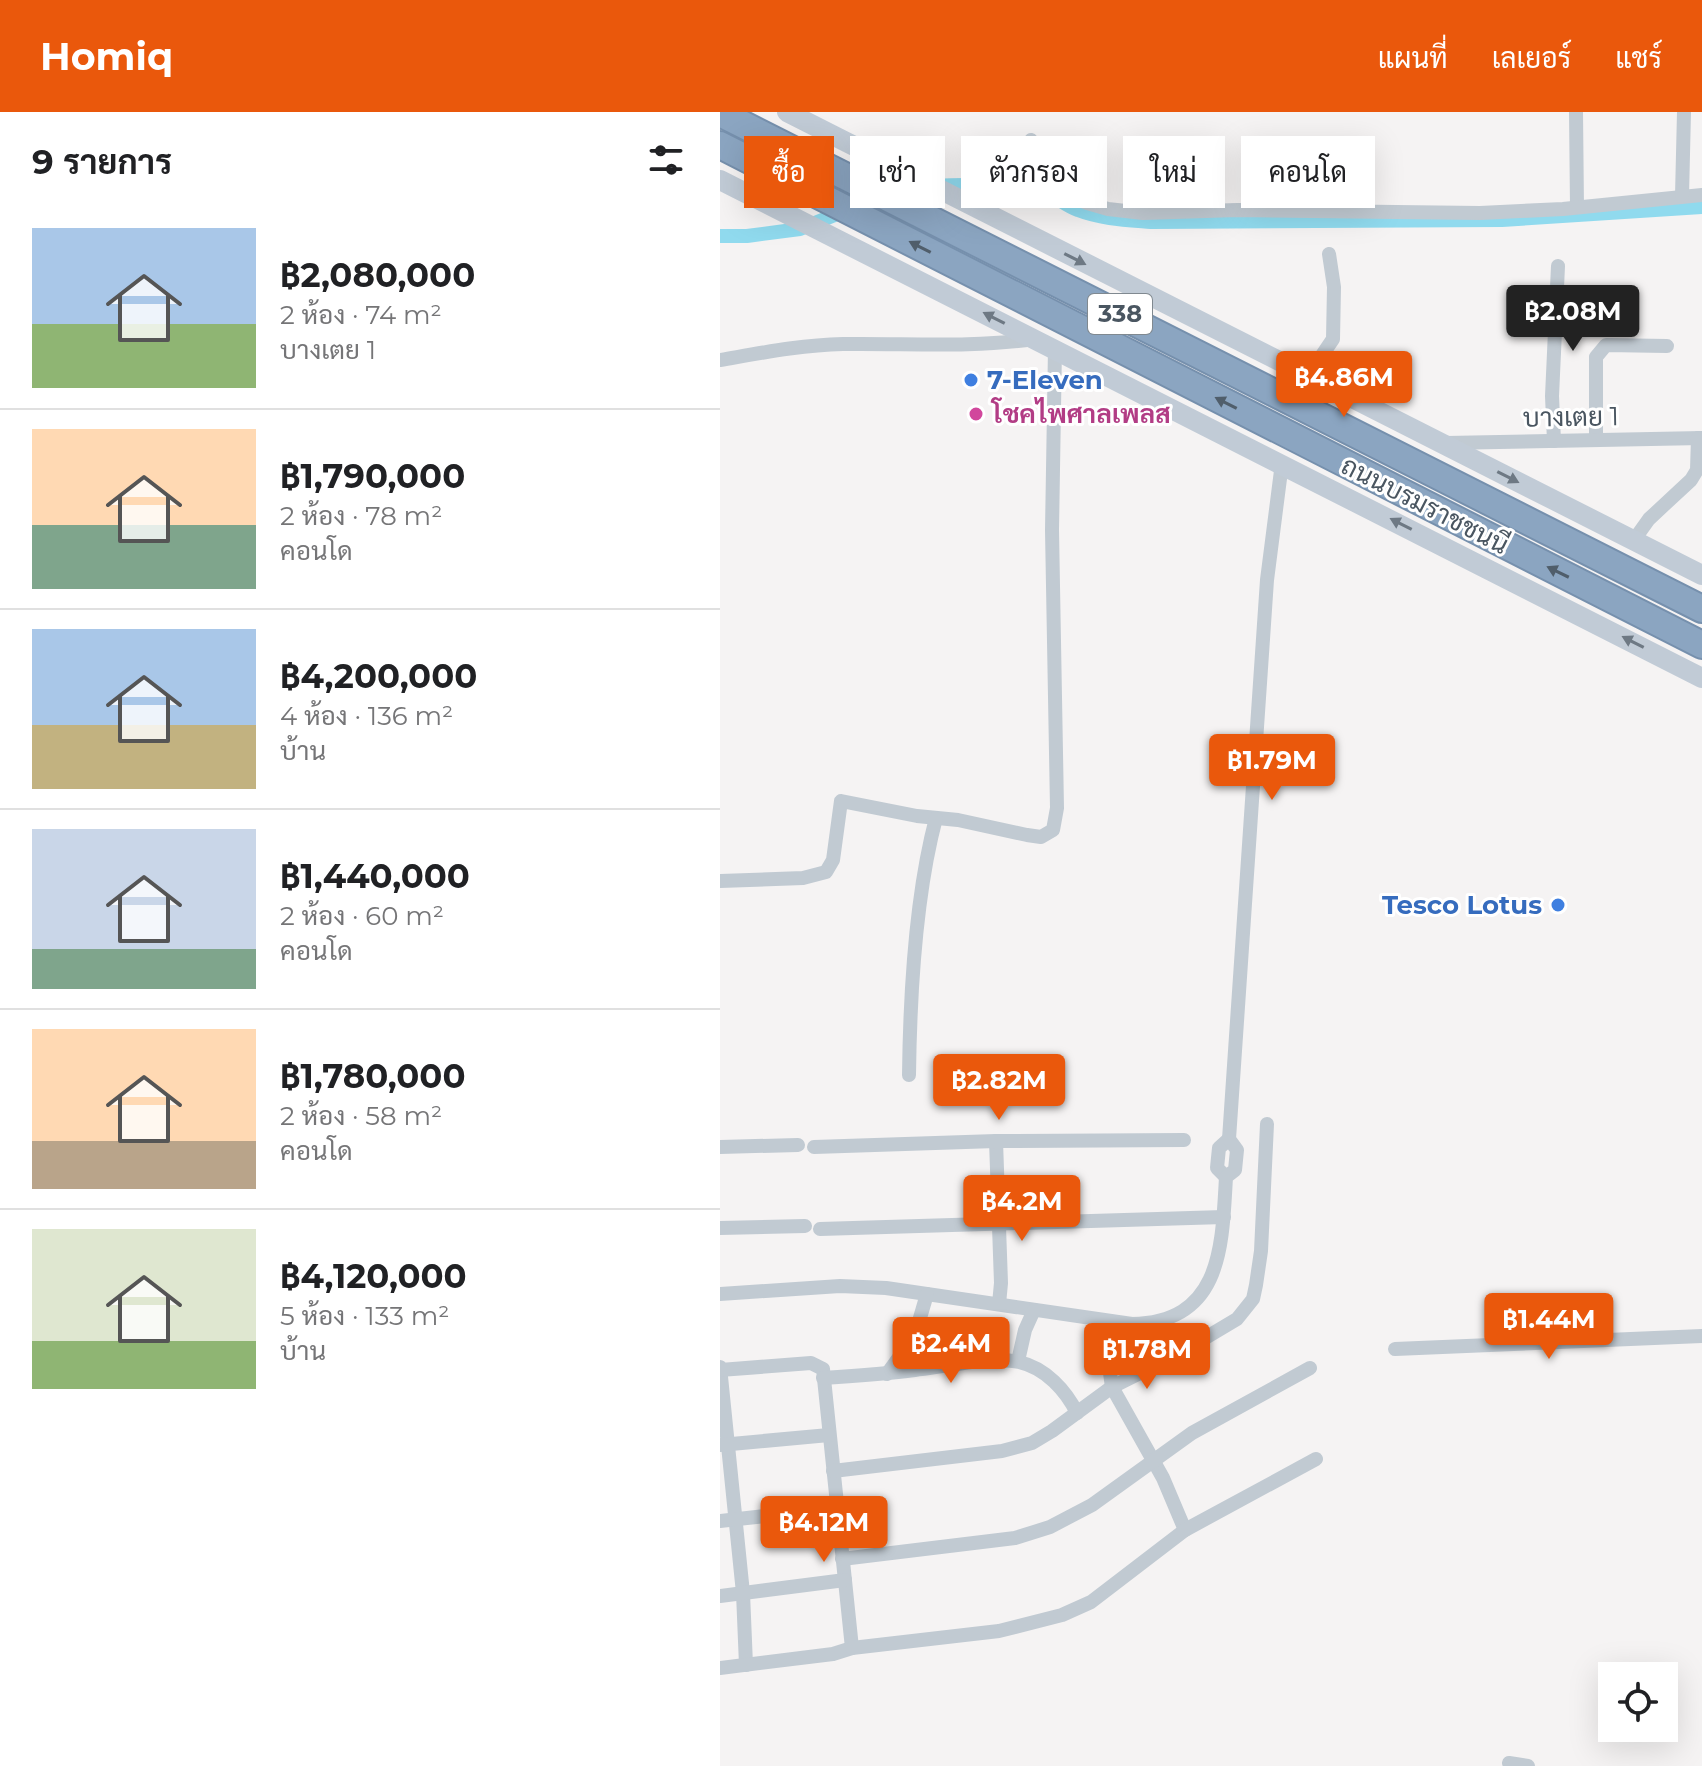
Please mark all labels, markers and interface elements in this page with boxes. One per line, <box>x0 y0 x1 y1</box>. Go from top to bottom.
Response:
text: Homiq <box>40 33 173 80</box>
text: แผนที่ <box>1378 41 1448 75</box>
text: เลเยอร์ <box>1492 41 1571 75</box>
text: แชร์ <box>1615 41 1662 75</box>
chip: ซื้อ <box>744 136 834 208</box>
chip: เช่า <box>850 136 945 208</box>
chip: ตัวกรอง <box>961 136 1107 208</box>
chip: ใหม่ <box>1123 136 1225 208</box>
chip: คอนโด <box>1241 136 1375 208</box>
icon: filters <box>644 138 688 182</box>
text: 9 รายการ <box>32 141 172 183</box>
one-way arrow <box>908 240 931 254</box>
one-way arrow <box>1064 252 1087 265</box>
text: ฿2,080,000 <box>280 254 475 296</box>
icon: home <box>96 260 192 356</box>
pin: ฿2.08M <box>1508 285 1638 353</box>
road number: 338 <box>1088 294 1152 334</box>
text: ฿2.08M <box>1524 295 1622 327</box>
text: 2 ห้อง · 74 m² <box>280 299 442 331</box>
one-way arrow <box>983 311 1006 325</box>
text: บางเตย 1 <box>280 334 376 366</box>
pin: ฿4.86M <box>1279 351 1409 419</box>
text: ฿4.86M <box>1294 361 1394 393</box>
place label: 7-Eleven <box>987 364 1103 396</box>
marker: 7-Eleven <box>962 371 980 389</box>
one-way arrow <box>1215 396 1238 409</box>
place label: โชคไพศาลเพลส <box>990 397 1171 430</box>
street label: บางเตย 1 <box>1523 400 1619 434</box>
marker: โชคไพศาลเพลส <box>967 405 985 423</box>
street label: ถนนบรมราชชนนี <box>1336 449 1514 561</box>
text: ฿1,790,000 <box>280 455 465 497</box>
icon: home <box>96 461 192 557</box>
one-way arrow <box>1496 470 1519 483</box>
text: 2 ห้อง · 78 m² <box>280 500 442 532</box>
one-way arrow <box>1390 517 1412 531</box>
text: คอนโด <box>280 535 353 567</box>
one-way arrow <box>1546 565 1569 579</box>
one-way arrow <box>1621 636 1644 649</box>
text: ฿4,200,000 <box>280 655 477 697</box>
icon: home <box>96 661 192 757</box>
text: 4 ห้อง · 136 m² <box>280 700 453 732</box>
pin: ฿1.79M <box>1207 734 1337 802</box>
text: บ้าน <box>280 735 326 767</box>
text: ฿1.79M <box>1227 744 1317 776</box>
text: ฿1,440,000 <box>280 855 470 897</box>
icon: home <box>96 861 192 957</box>
place label: Tesco Lotus <box>1382 889 1542 921</box>
marker: Tesco Lotus <box>1549 896 1567 914</box>
text: 2 ห้อง · 60 m² <box>280 900 444 932</box>
text: คอนโด <box>280 935 353 967</box>
pin: ฿2.82M <box>934 1054 1064 1122</box>
text: ฿1,780,000 <box>280 1055 465 1097</box>
icon: home <box>96 1061 192 1157</box>
text: ฿2.82M <box>951 1064 1047 1096</box>
text: 2 ห้อง · 58 m² <box>280 1100 442 1132</box>
text: คอนโด <box>280 1135 353 1167</box>
pin: ฿4.2M <box>966 1175 1078 1243</box>
text: ฿4.2M <box>981 1185 1063 1217</box>
text: ฿4,120,000 <box>280 1255 467 1297</box>
icon: home <box>96 1261 192 1357</box>
pin: ฿1.44M <box>1484 1293 1614 1361</box>
text: 5 ห้อง · 133 m² <box>280 1300 449 1332</box>
text: ฿1.44M <box>1502 1303 1596 1335</box>
pin: ฿2.4M <box>895 1317 1007 1385</box>
pin: ฿1.78M <box>1082 1323 1212 1391</box>
text: ฿2.4M <box>911 1327 991 1359</box>
text: ฿1.78M <box>1102 1333 1192 1365</box>
text: บ้าน <box>280 1335 326 1367</box>
pin: ฿4.12M <box>759 1496 889 1564</box>
text: ฿4.12M <box>779 1506 869 1538</box>
map controls <box>1598 1662 1678 1742</box>
button: locate <box>1598 1662 1678 1742</box>

